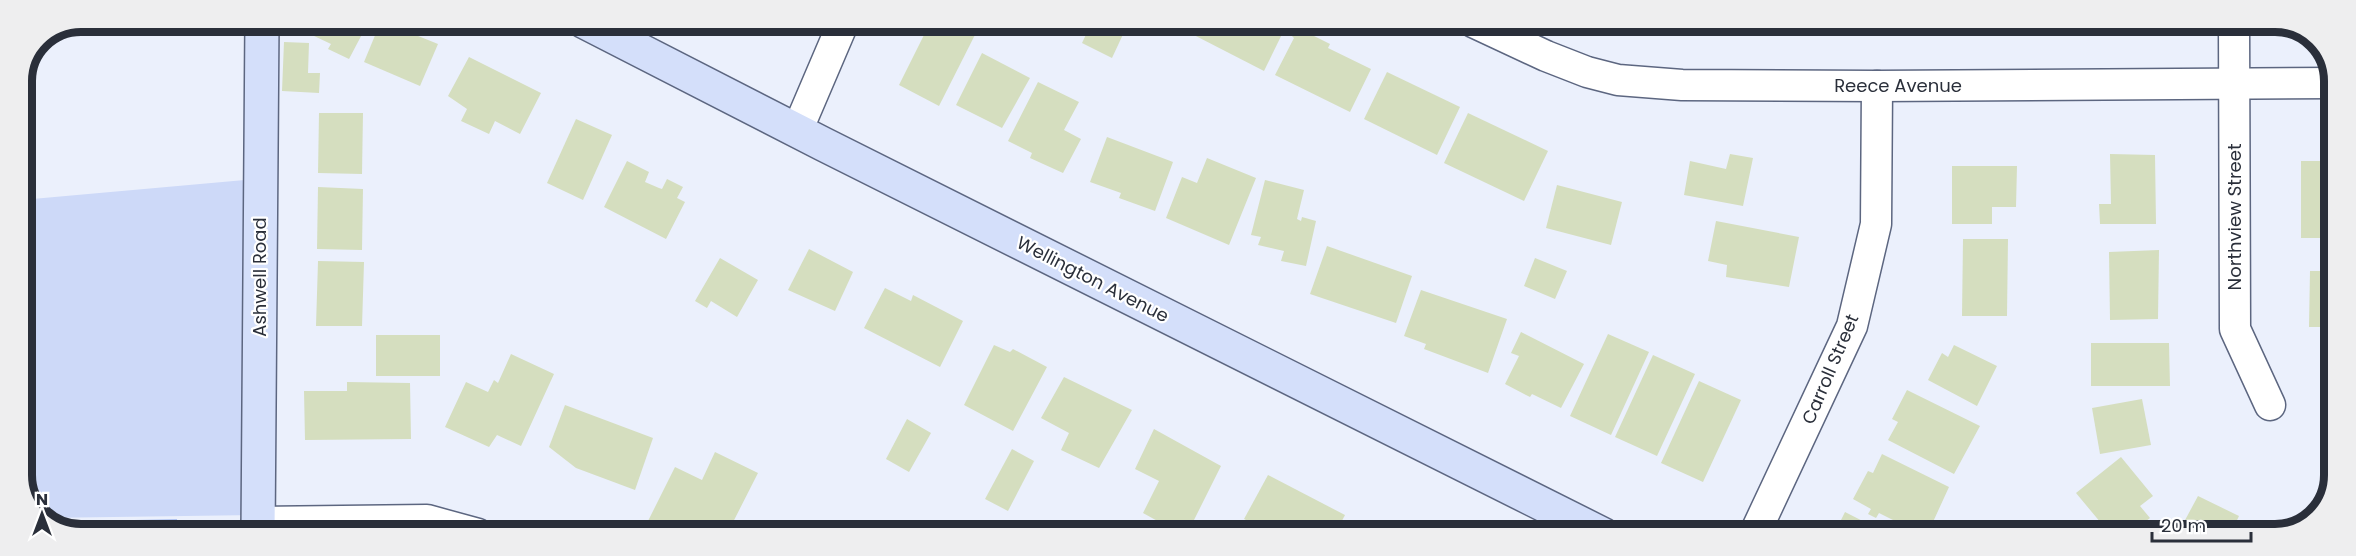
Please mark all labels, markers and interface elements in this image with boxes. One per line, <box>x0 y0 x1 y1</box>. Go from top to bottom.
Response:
street label: Reece Avenue <box>1834 73 1962 98</box>
street label: Northview Street <box>2222 144 2247 290</box>
street label: Ashwell Road <box>247 217 272 337</box>
street label: Wellington Avenue <box>1013 230 1173 328</box>
street label: Carroll Street <box>1796 310 1864 428</box>
north arrow <box>12 484 72 544</box>
text: N <box>36 488 48 511</box>
scale bar <box>2152 505 2251 543</box>
text: 20 m <box>2161 513 2206 538</box>

